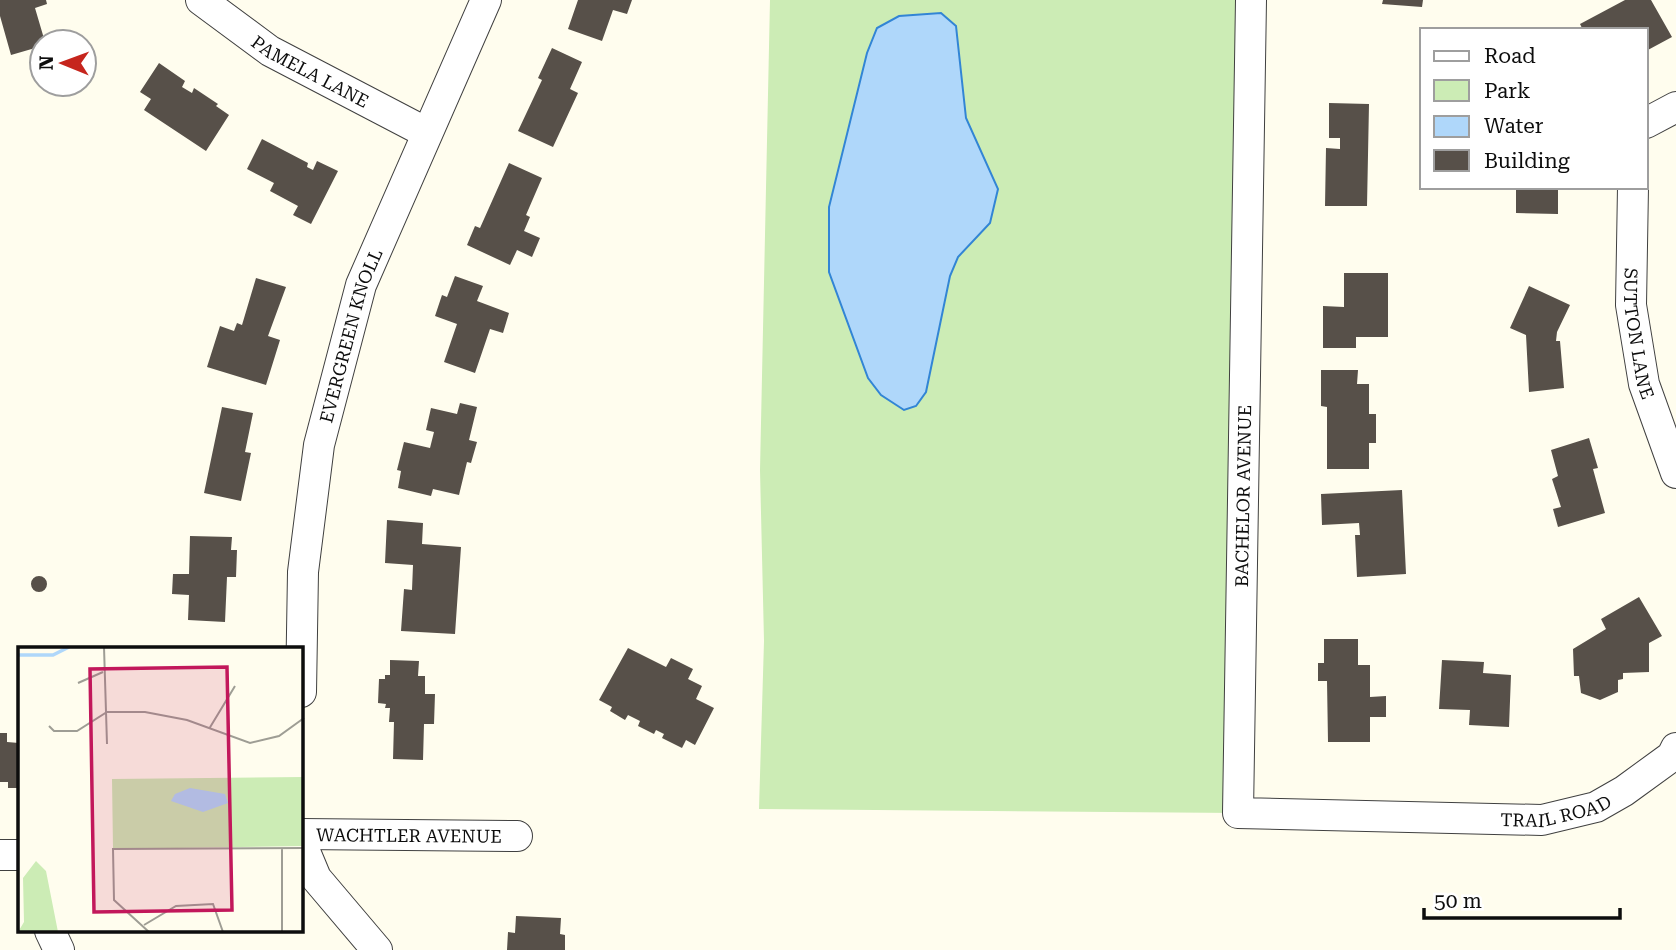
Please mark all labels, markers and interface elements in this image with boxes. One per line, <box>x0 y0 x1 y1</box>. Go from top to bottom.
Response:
north arrow <box>28 28 98 98</box>
legend <box>1420 28 1648 189</box>
street label: PAMELA LANE <box>248 31 373 111</box>
text: Road <box>1484 44 1536 68</box>
text: N <box>35 55 58 70</box>
text: Park <box>1484 79 1530 103</box>
text: Water <box>1484 114 1544 138</box>
text: Building <box>1484 149 1570 173</box>
street label: EVERGREEN KNOLL <box>315 245 386 425</box>
street label: SUTTON LANE <box>1620 268 1659 402</box>
street label: BACHELOR AVENUE <box>1231 405 1255 587</box>
inset map <box>18 647 303 932</box>
street label: TRAIL ROAD <box>1500 790 1615 831</box>
street label: WACHTLER AVENUE <box>316 824 502 846</box>
scale bar <box>1424 876 1620 920</box>
text: 50 m <box>1434 889 1482 913</box>

